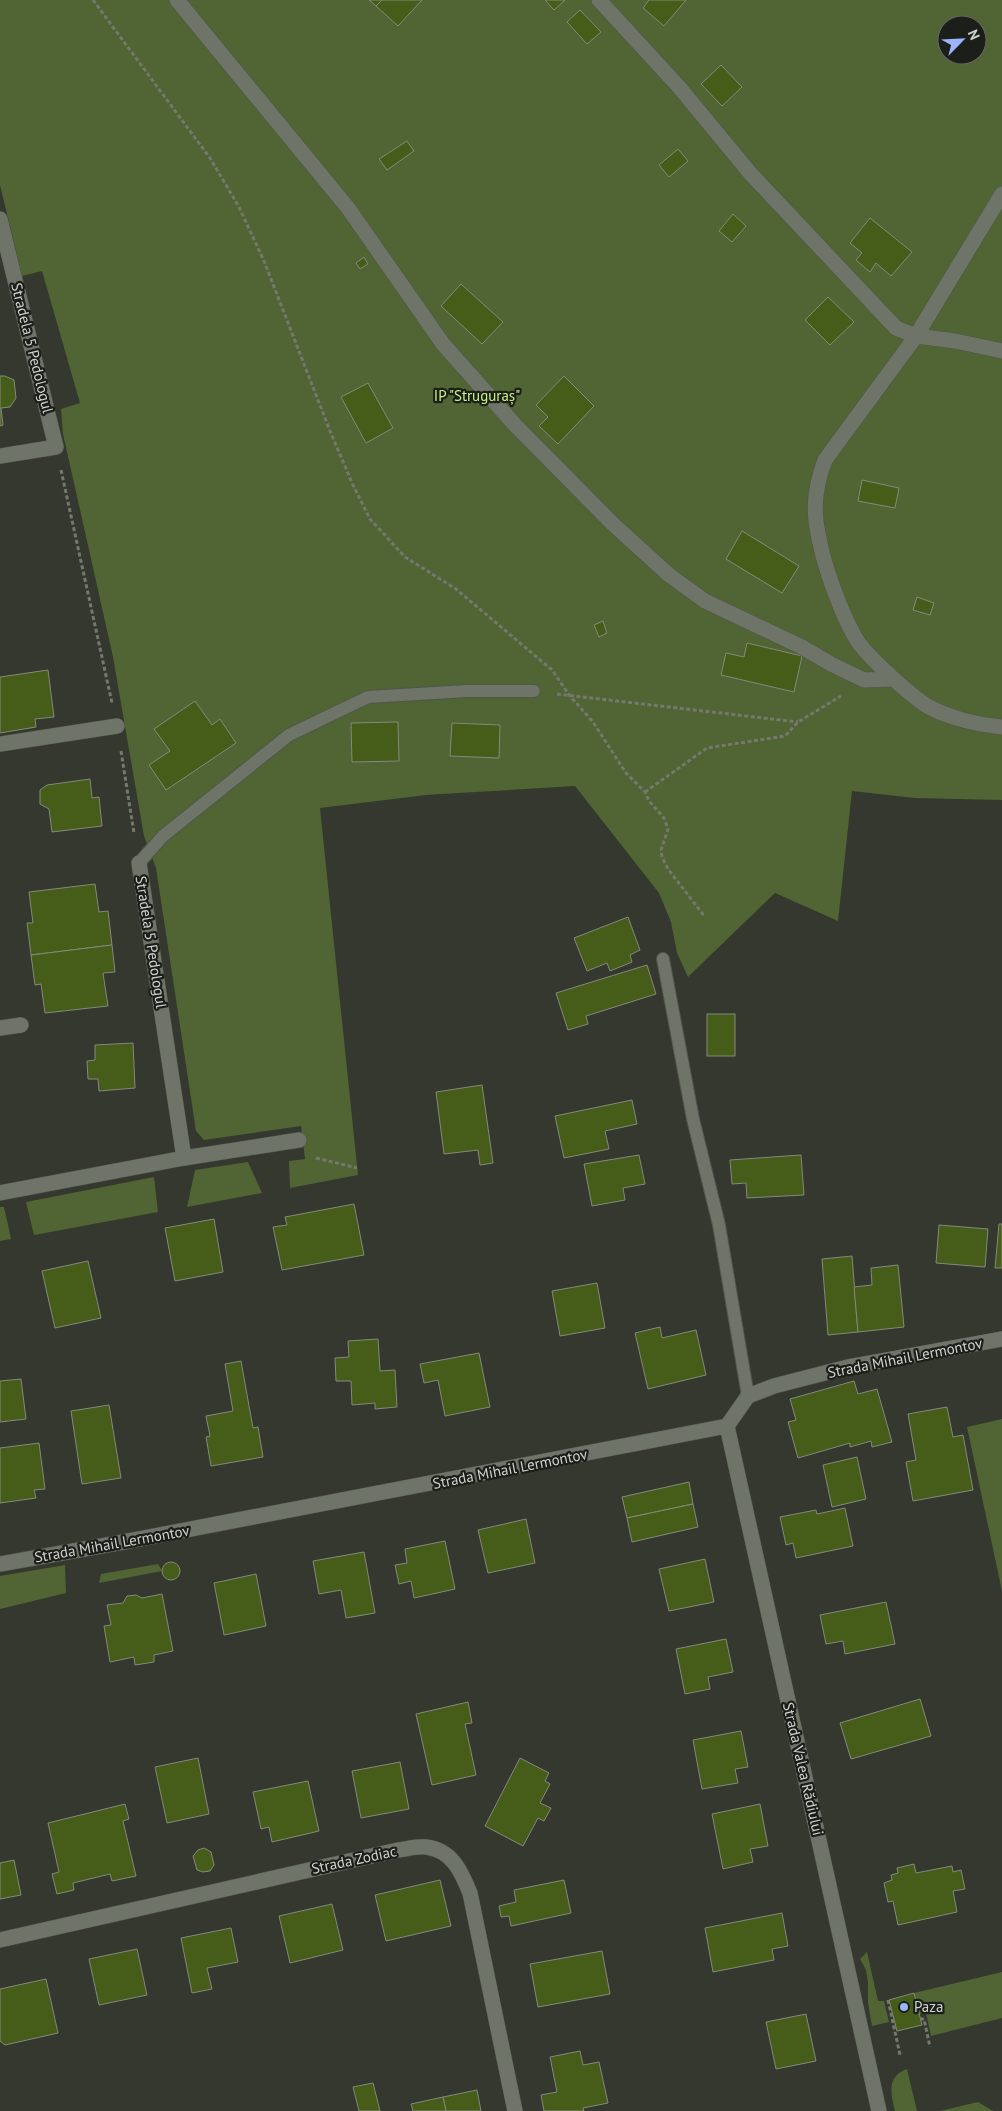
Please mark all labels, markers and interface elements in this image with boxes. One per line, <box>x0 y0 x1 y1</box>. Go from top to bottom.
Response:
north arrow <box>937 15 987 65</box>
text: N <box>964 27 984 43</box>
street label: Stradela 5 Pedologul <box>7 281 58 416</box>
park label: IP "Struguraș" <box>434 386 520 405</box>
street label: Stradela 5 Pedologul <box>132 874 171 1010</box>
street label: Strada Mihail Lermontov <box>826 1333 985 1382</box>
street label: Strada Mihail Lermontov <box>431 1444 590 1493</box>
street label: Strada Mihail Lermontov <box>33 1520 192 1567</box>
street label: Strada Valea Rădiului <box>779 1700 828 1837</box>
street label: Strada Zodiac <box>310 1841 398 1878</box>
place label: Paza <box>914 1997 943 2016</box>
marker: Paza <box>898 2001 910 2013</box>

